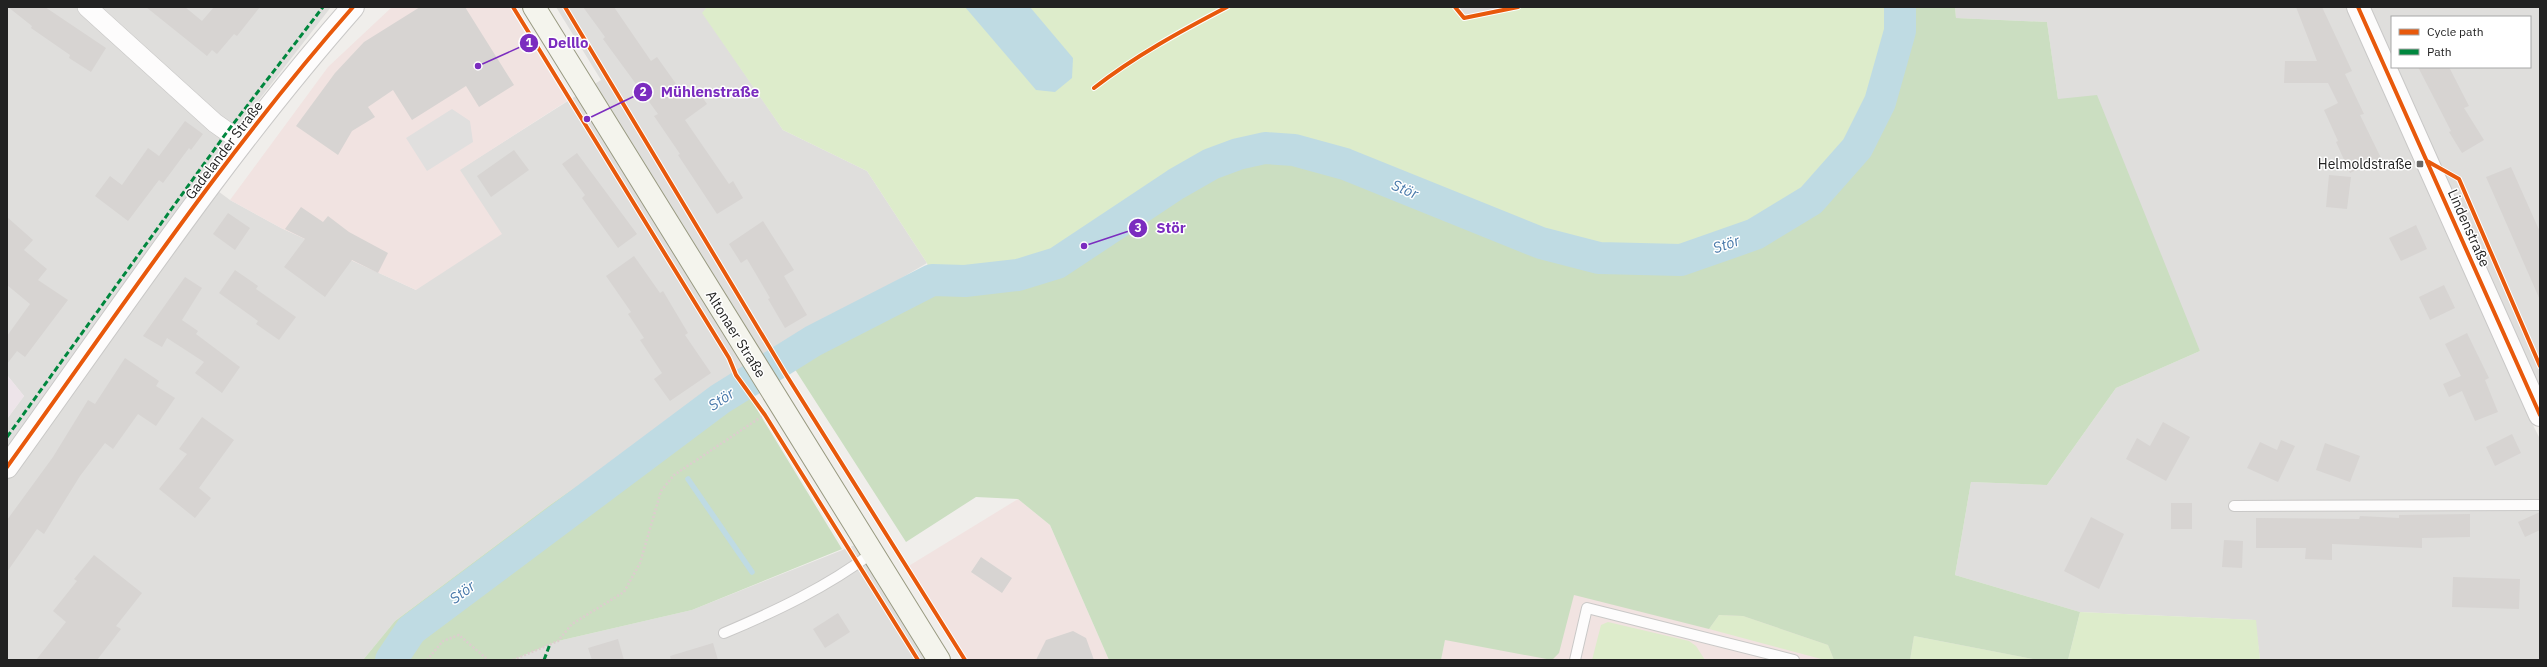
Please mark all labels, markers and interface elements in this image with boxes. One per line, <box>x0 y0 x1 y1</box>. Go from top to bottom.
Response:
legend <box>2391 16 2531 68</box>
text: Cycle path <box>2427 24 2484 39</box>
callout: Delllo <box>519 29 596 56</box>
text: Delllo <box>548 33 588 52</box>
text: 1 <box>525 35 533 50</box>
text: Path <box>2427 44 2452 59</box>
callout: Mühlenstraße <box>633 78 767 105</box>
text: Mühlenstraße <box>661 82 759 101</box>
text: 2 <box>639 84 647 99</box>
street label: Gadelander Straße <box>181 97 267 203</box>
place label: Helmoldstraße <box>2318 155 2412 173</box>
marker: Helmoldstraße <box>2415 159 2425 169</box>
water label: Stör <box>1389 175 1422 203</box>
street label: Lindenstraße <box>2444 186 2494 270</box>
callout: Stör <box>1128 214 1193 241</box>
text: Stör <box>1156 218 1186 237</box>
text: 3 <box>1134 220 1142 235</box>
water label: Stör <box>1710 230 1742 257</box>
street label: Altonaer Straße <box>702 287 770 381</box>
water label: Stör <box>704 383 738 414</box>
water label: Stör <box>445 576 479 608</box>

